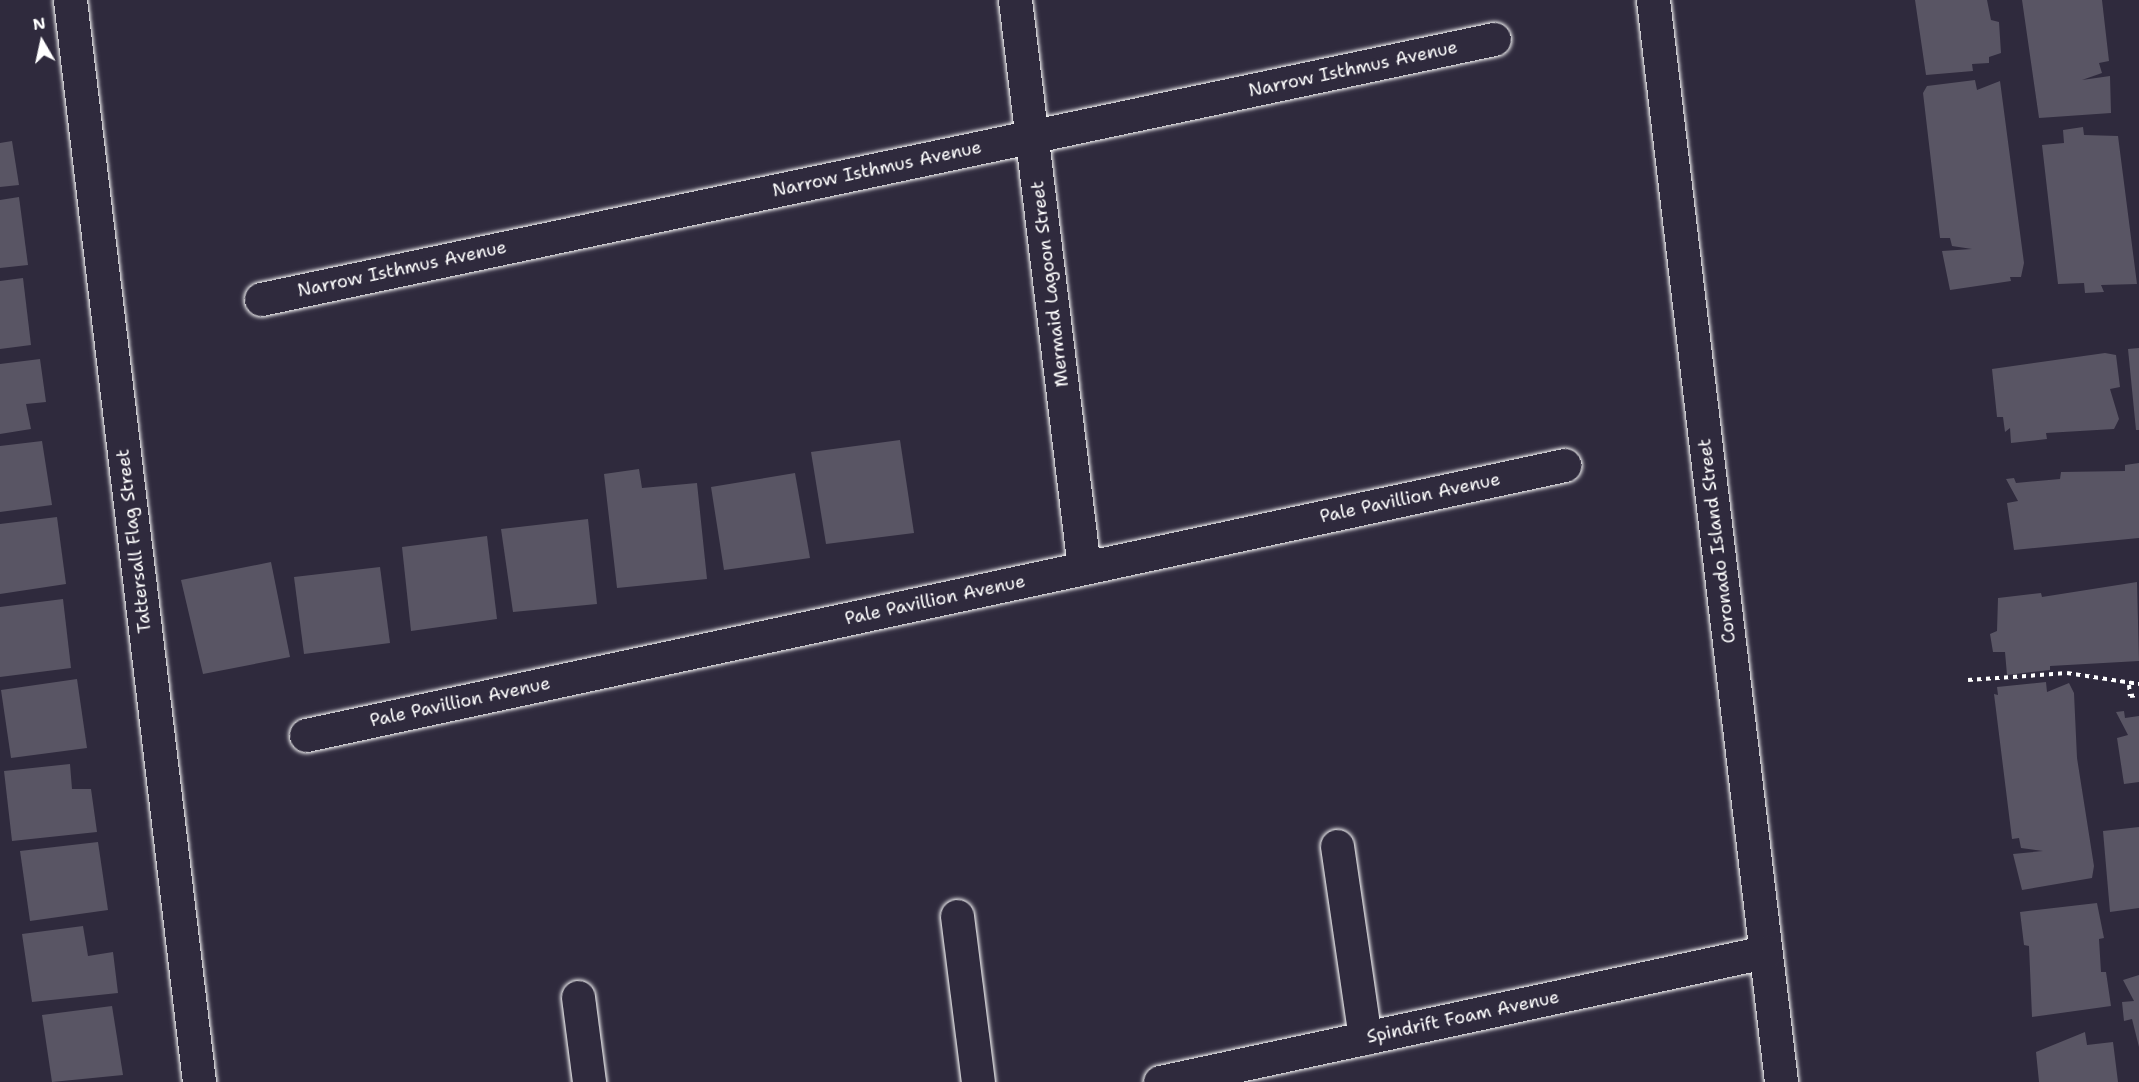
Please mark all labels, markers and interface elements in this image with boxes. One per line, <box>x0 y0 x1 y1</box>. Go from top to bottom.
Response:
north arrow <box>12 12 72 72</box>
text: N <box>31 12 47 35</box>
street label: Narrow Isthmus Avenue <box>1246 36 1460 102</box>
street label: Narrow Isthmus Avenue <box>770 136 984 202</box>
street label: Mermaid Lagoon Street <box>1027 180 1073 388</box>
street label: Narrow Isthmus Avenue <box>295 236 509 302</box>
street label: Coronado Island Street <box>1694 437 1740 645</box>
street label: Tattersall Flag Street <box>112 448 156 634</box>
street label: Pale Pavillion Avenue <box>1318 468 1502 528</box>
street label: Pale Pavillion Avenue <box>843 570 1027 630</box>
street label: Pale Pavillion Avenue <box>368 672 552 732</box>
street label: Spindrift Foam Avenue <box>1365 986 1561 1048</box>

